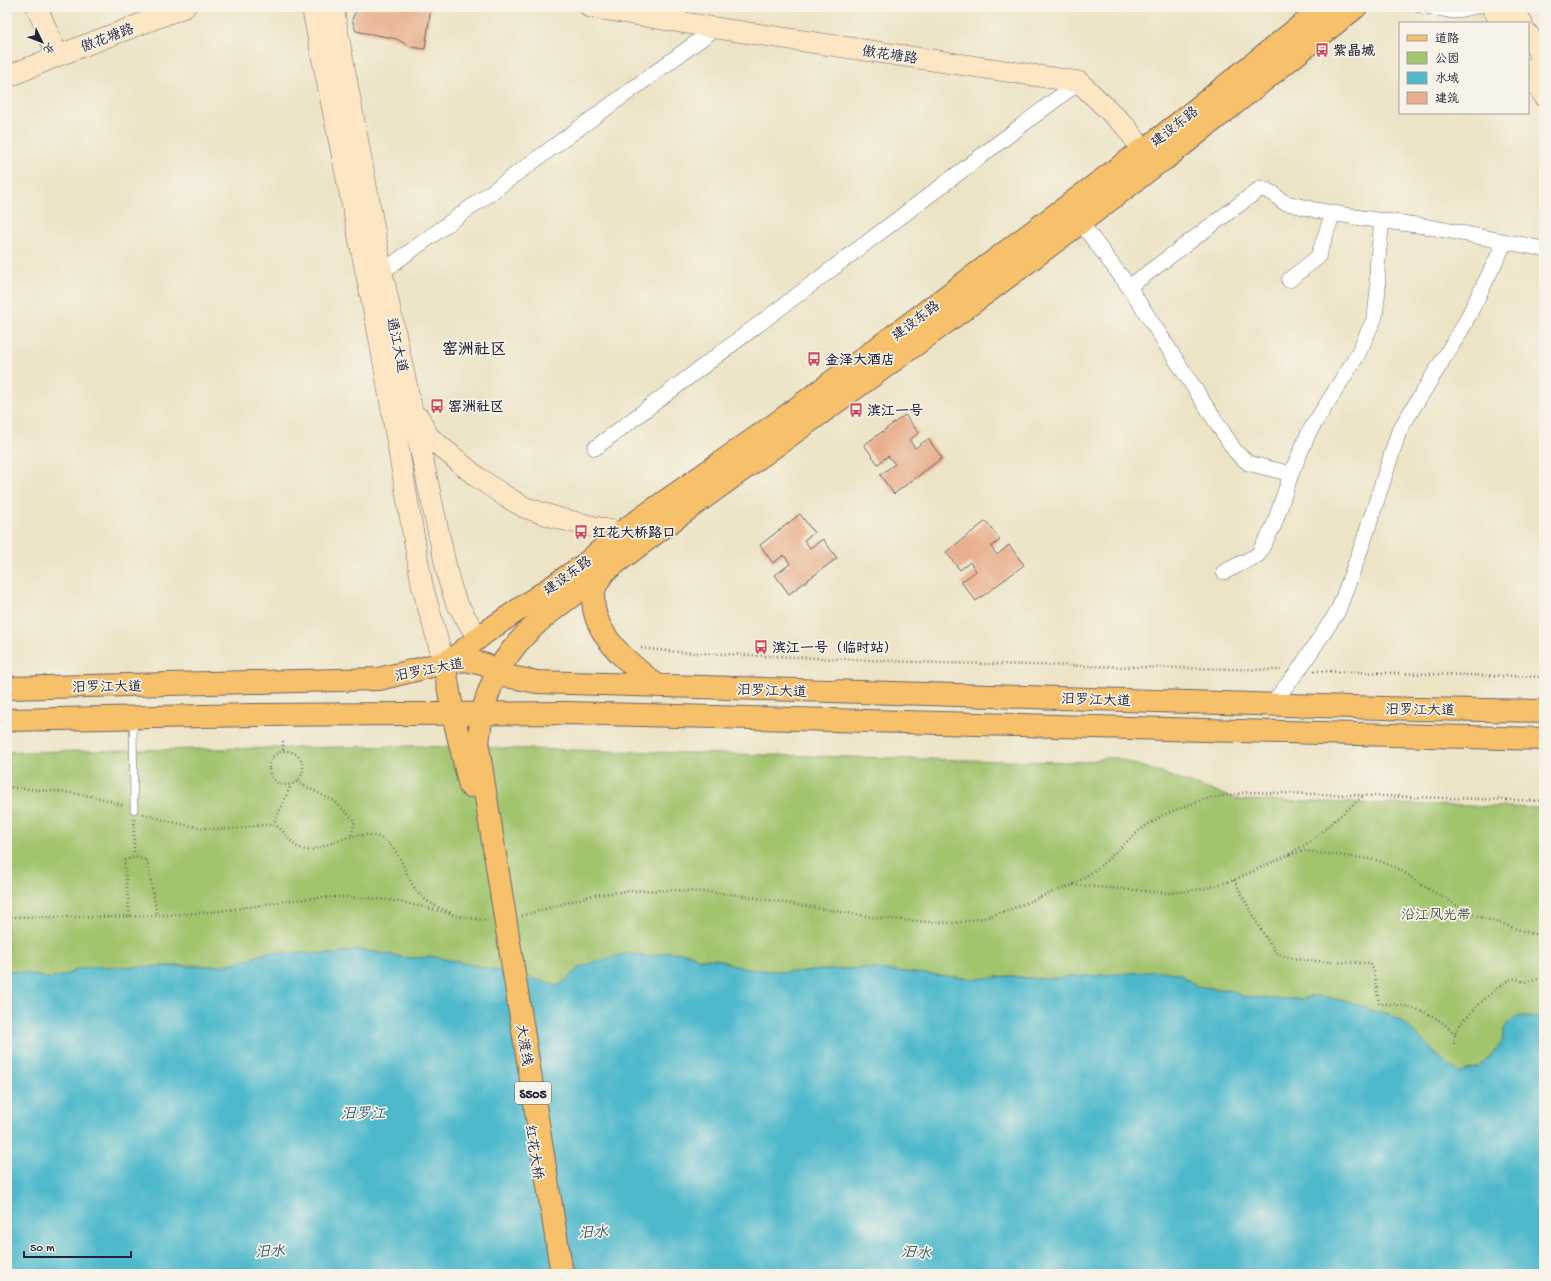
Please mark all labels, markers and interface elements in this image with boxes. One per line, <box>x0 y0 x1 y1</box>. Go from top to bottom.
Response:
street label: 傲花塘路 <box>78 20 137 57</box>
north arrow <box>22 22 62 62</box>
legend <box>1399 22 1529 114</box>
text: 道路 <box>1435 32 1459 47</box>
text: 北 <box>40 39 56 56</box>
bus stop icon: 紫晶城 <box>1314 42 1330 58</box>
street label: 傲花塘路 <box>861 43 919 69</box>
place label: 紫晶城 <box>1333 43 1375 61</box>
text: 公园 <box>1435 52 1459 67</box>
text: 水域 <box>1435 72 1459 87</box>
text: 建筑 <box>1435 92 1459 107</box>
street label: 建设东路 <box>1148 103 1203 152</box>
street label: 建设东路 <box>888 298 944 346</box>
street label: 通江大道 <box>381 316 411 375</box>
district label: 窑洲社区 <box>442 340 506 361</box>
bus stop icon: 金泽大酒店 <box>806 351 822 367</box>
place label: 金泽大酒店 <box>825 352 895 370</box>
bus stop icon: 窑洲社区 <box>429 398 445 414</box>
place label: 窑洲社区 <box>448 399 504 417</box>
bus stop icon: 滨江一号 <box>848 402 864 418</box>
place label: 滨江一号 <box>867 403 923 421</box>
bus stop icon: 红花大桥路口 <box>573 524 589 540</box>
place label: 红花大桥路口 <box>592 525 676 543</box>
street label: 建设东路 <box>540 553 596 600</box>
bus stop icon: 滨江一号（临时站） <box>753 639 769 655</box>
place label: 滨江一号（临时站） <box>772 640 898 658</box>
street label: 汨罗江大道 <box>393 655 465 686</box>
street label: 汨罗江大道 <box>72 678 142 698</box>
street label: 汨罗江大道 <box>737 682 807 702</box>
street label: 汨罗江大道 <box>1061 691 1131 711</box>
street label: 汨罗江大道 <box>1385 701 1455 721</box>
park label: 沿江风光带 <box>1401 907 1471 925</box>
street label: 大渡线 <box>511 1023 534 1067</box>
road number: S505 <box>515 1082 551 1104</box>
water label: 汨罗江 <box>340 1106 386 1124</box>
street label: 红花大桥 <box>520 1123 545 1181</box>
water label: 汨水 <box>578 1224 610 1244</box>
scale bar <box>24 1233 131 1259</box>
text: 50 m <box>30 1242 55 1256</box>
water label: 汨水 <box>255 1243 287 1263</box>
water label: 汨水 <box>900 1244 933 1264</box>

